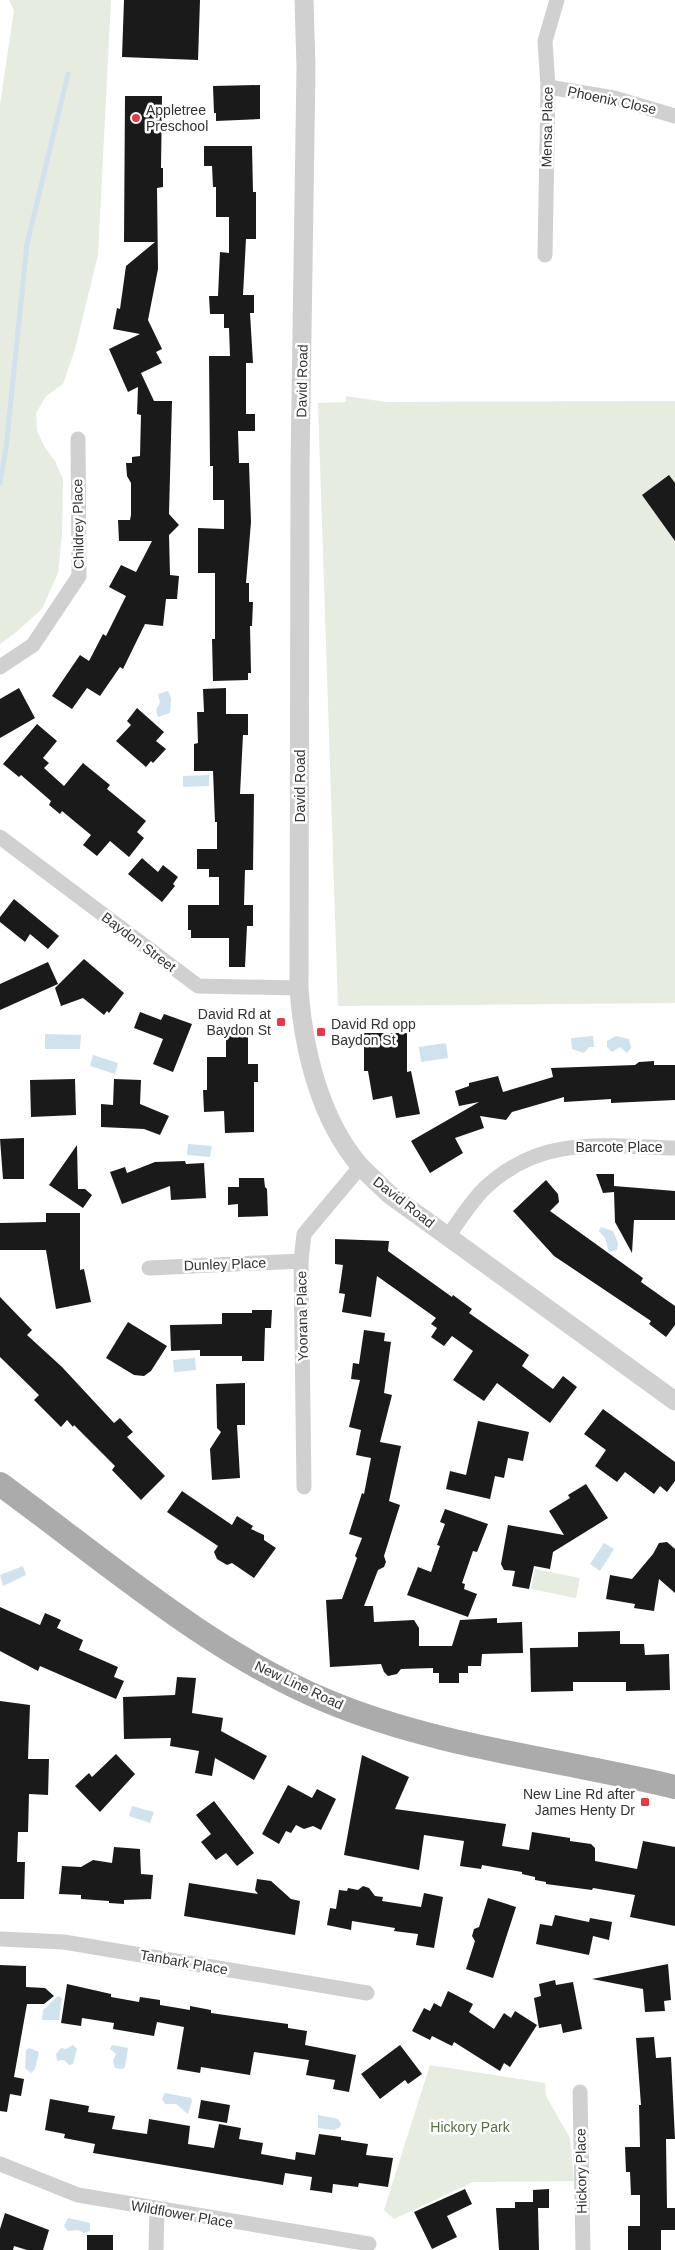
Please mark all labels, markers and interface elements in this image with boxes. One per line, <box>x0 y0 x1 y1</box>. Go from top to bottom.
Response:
street label: Phoenix Close <box>566 83 658 117</box>
street label: Mensa Place <box>538 86 556 168</box>
place label: Appletree Preschool <box>146 102 208 134</box>
marker: Appletree Preschool <box>130 112 142 124</box>
street label: David Road <box>293 344 311 418</box>
street label: Childrey Place <box>69 479 87 569</box>
street label: David Road <box>292 749 308 823</box>
street label: Baydon Street <box>99 909 179 975</box>
place label: David Rd at Baydon St <box>198 1006 271 1038</box>
marker: David Rd at Baydon St <box>275 1016 287 1028</box>
place label: David Rd opp Baydon St <box>331 1016 416 1048</box>
marker: David Rd opp Baydon St <box>315 1026 327 1038</box>
street label: Barcote Place <box>575 1139 663 1155</box>
street label: David Road <box>370 1173 438 1231</box>
street label: Dunley Place <box>183 1255 267 1273</box>
street label: Yoorana Place <box>293 1270 311 1361</box>
street label: New Line Road <box>252 1658 346 1712</box>
place label: New Line Rd after James Henty Dr <box>523 1786 635 1818</box>
marker: New Line Rd after James Henty Dr <box>639 1796 651 1808</box>
street label: Tanbark Place <box>139 1946 229 1978</box>
park label: Hickory Park <box>430 2119 511 2135</box>
street label: Hickory Place <box>572 2128 590 2214</box>
street label: Wildflower Place <box>130 2197 235 2231</box>

